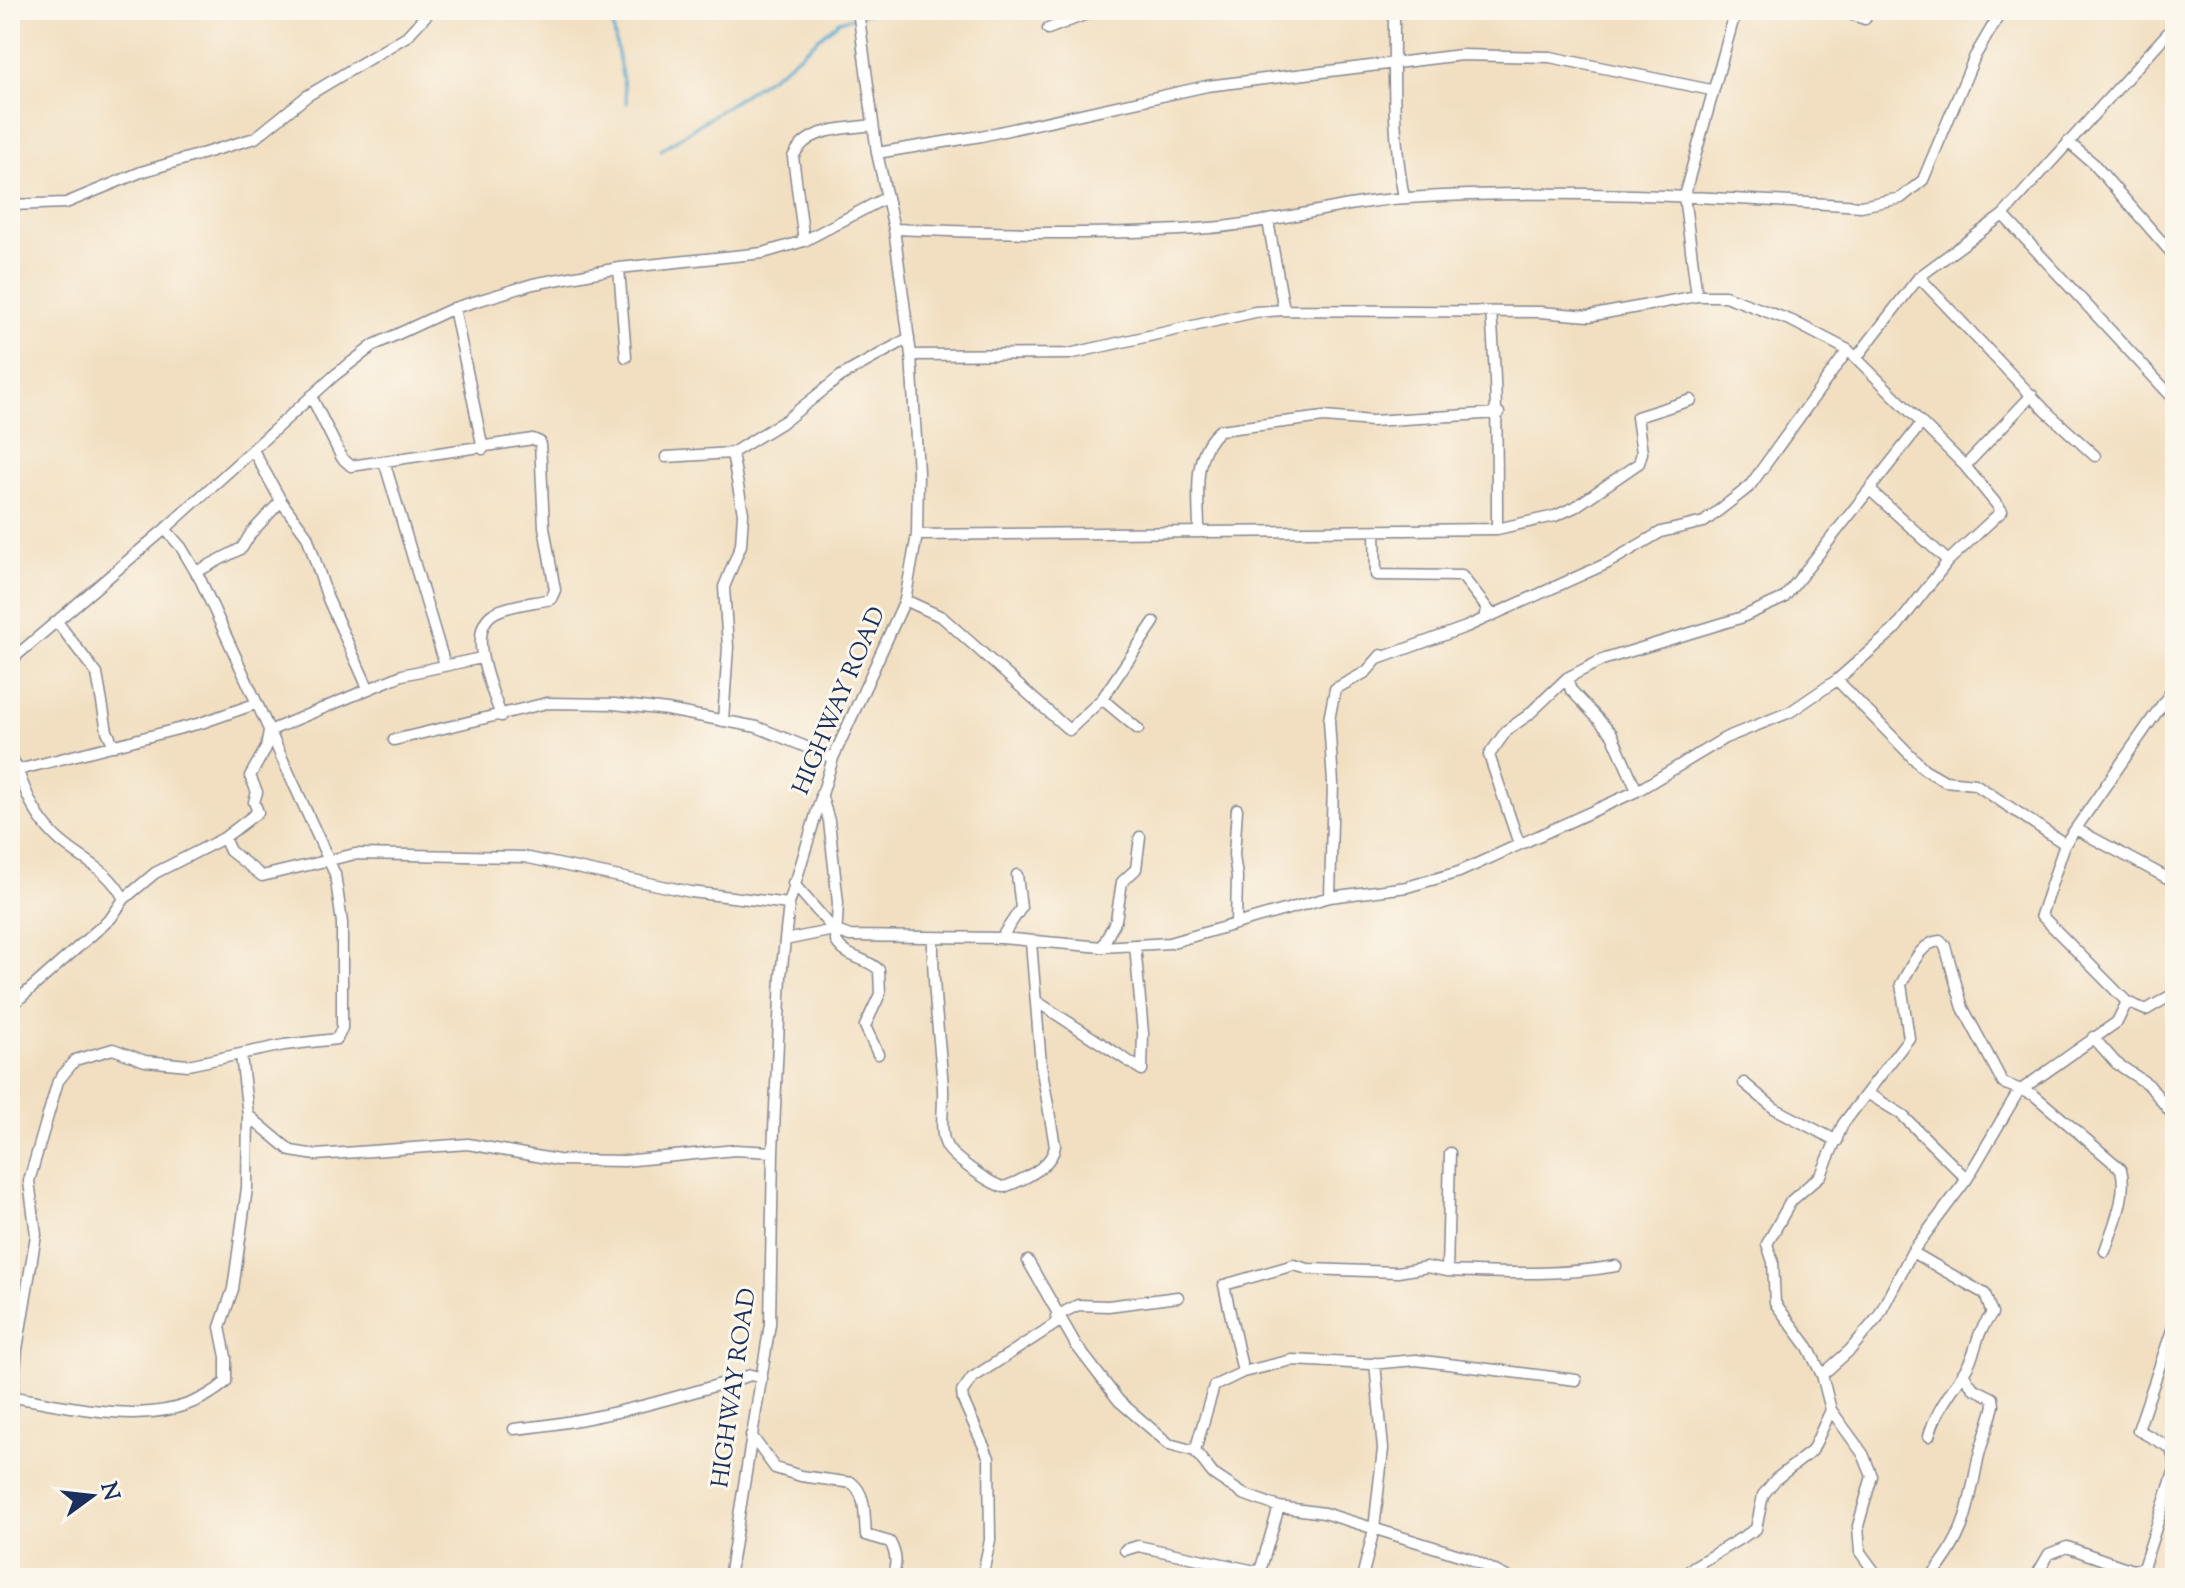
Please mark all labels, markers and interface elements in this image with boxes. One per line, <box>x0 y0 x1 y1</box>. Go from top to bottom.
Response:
street label: HIGHWAY ROAD <box>785 602 895 800</box>
street label: HIGHWAY ROAD <box>704 1286 766 1490</box>
north arrow <box>52 1456 132 1536</box>
text: N <box>91 1479 126 1505</box>

